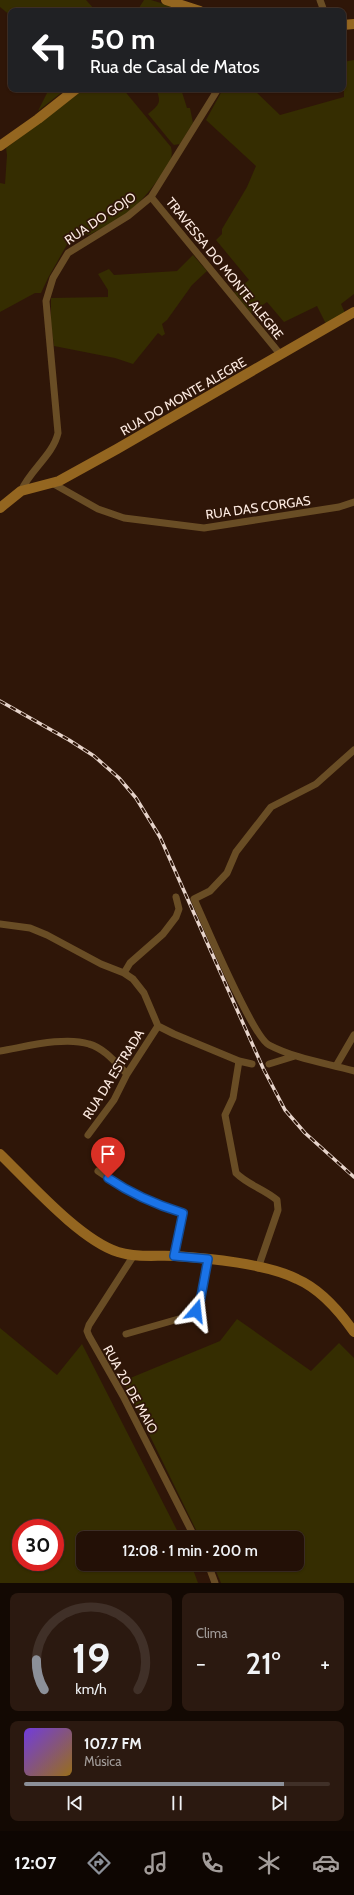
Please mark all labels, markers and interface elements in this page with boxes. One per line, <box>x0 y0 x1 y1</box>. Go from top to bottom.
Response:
text: 50 m <box>90 22 155 56</box>
icon: left <box>24 24 76 76</box>
text: Rua de Casal de Matos <box>90 56 260 78</box>
street label: RUA DO GOJO <box>61 188 139 248</box>
street label: TRAVESSA DO MONTE ALEGRE <box>163 194 287 342</box>
street label: RUA DO MONTE ALEGRE <box>117 353 249 439</box>
street label: RUA DAS CORGAS <box>204 492 312 522</box>
street label: RUA DA ESTRADA <box>79 1026 147 1122</box>
pin <box>91 1137 125 1178</box>
icon: arrive <box>97 1143 119 1165</box>
position arrow <box>175 1290 217 1332</box>
street label: RUA 20 DE MAIO <box>100 1342 162 1436</box>
speed limit sign: 30 <box>12 1519 64 1571</box>
text: 12:08 · 1 min · 200 m <box>122 1542 258 1560</box>
text: Clima <box>196 1625 227 1641</box>
text: 19 <box>72 1633 110 1683</box>
text: 21° <box>245 1645 281 1682</box>
text: − <box>196 1650 206 1677</box>
text: + <box>320 1650 330 1677</box>
text: km/h <box>75 1680 107 1698</box>
text: 107.7 FM <box>84 1735 142 1753</box>
text: Música <box>84 1753 122 1769</box>
icon: previous <box>64 1792 86 1814</box>
icon: pause <box>166 1792 188 1814</box>
icon: next <box>268 1792 290 1814</box>
icon: directions <box>85 1849 113 1877</box>
icon: music <box>142 1849 170 1877</box>
icon: phone <box>198 1849 226 1877</box>
icon: climate <box>255 1849 283 1877</box>
icon: car <box>312 1849 340 1877</box>
text: 12:07 <box>14 1852 56 1874</box>

